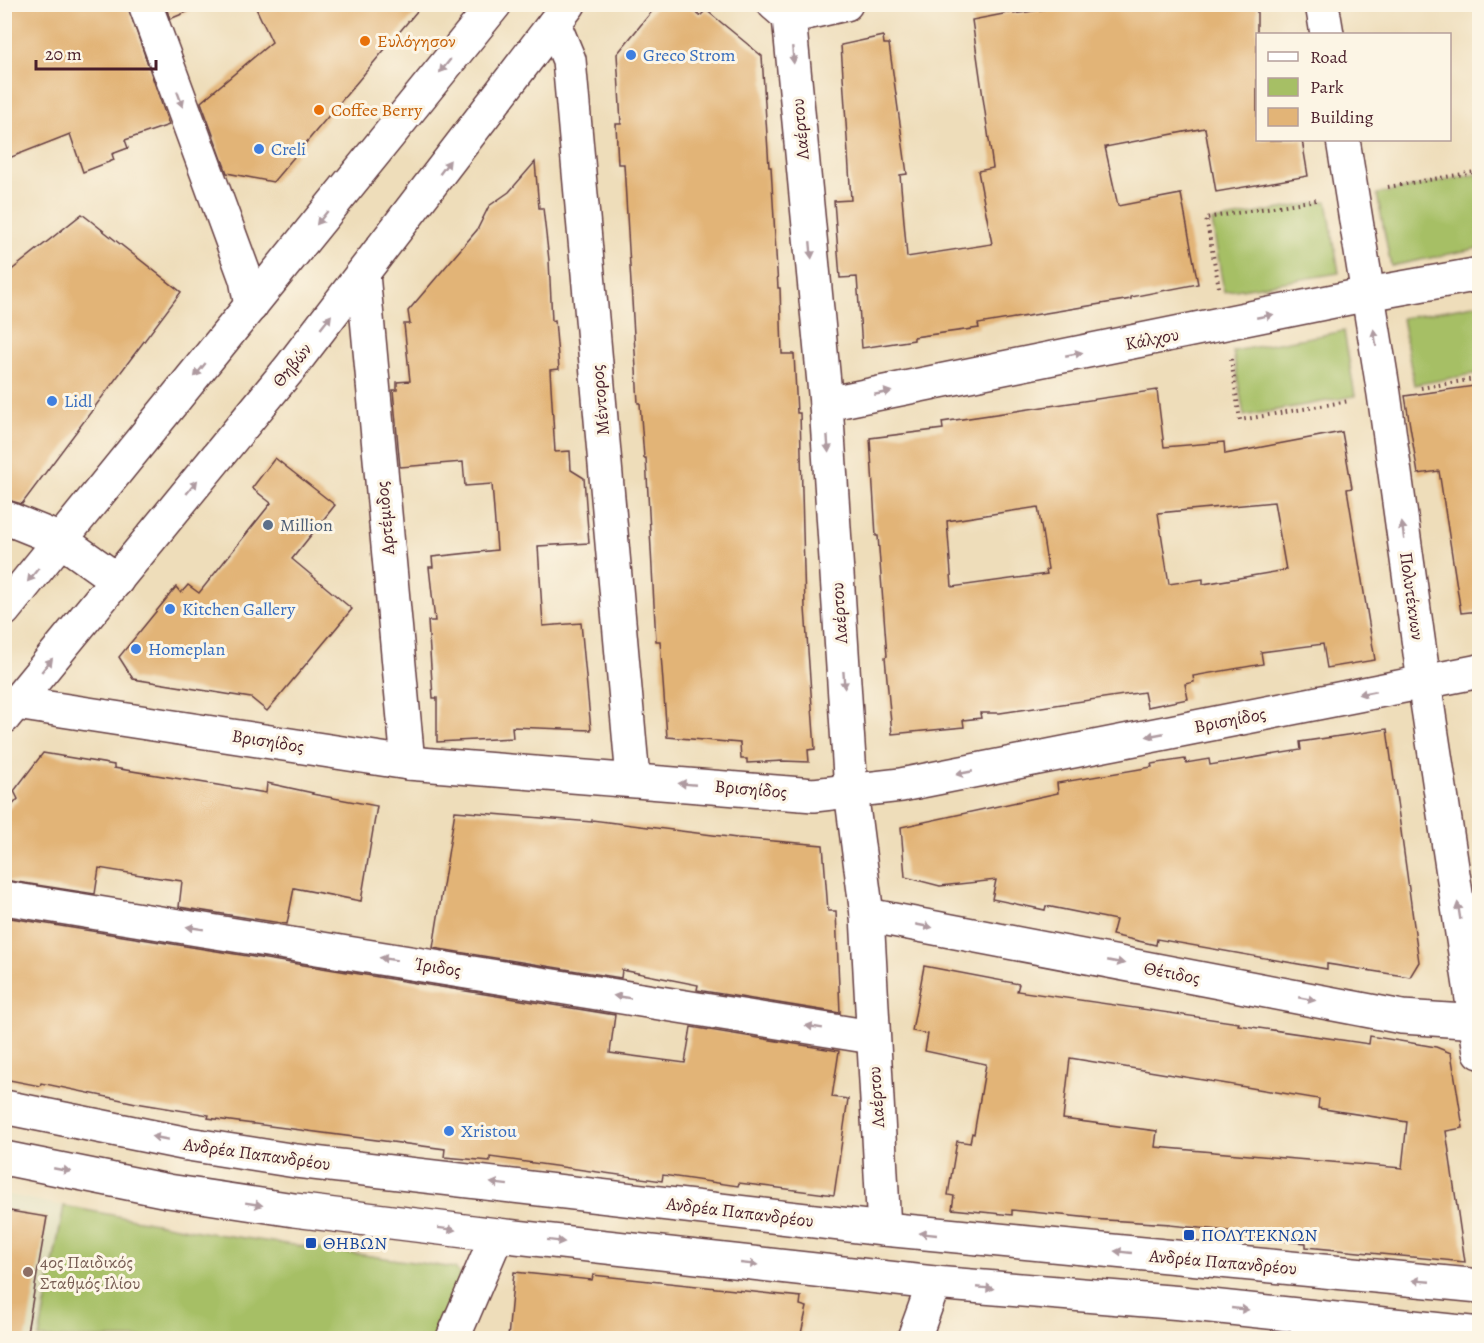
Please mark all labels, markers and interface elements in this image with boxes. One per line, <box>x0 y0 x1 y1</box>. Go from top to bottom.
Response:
place label: Ευλόγησον <box>377 29 456 53</box>
scale bar <box>36 33 156 71</box>
legend <box>1256 33 1451 141</box>
marker: Ευλόγησον <box>358 34 372 48</box>
text: 20 m <box>45 42 82 66</box>
place label: Greco Strom <box>643 43 735 67</box>
text: Road <box>1310 45 1348 69</box>
one-way arrow <box>788 46 798 65</box>
marker: Greco Strom <box>624 48 638 62</box>
one-way arrow <box>438 58 451 74</box>
text: Park <box>1310 75 1344 99</box>
one-way arrow <box>175 90 185 108</box>
street label: Λαέρτου <box>785 97 815 162</box>
place label: Coffee Berry <box>331 98 423 122</box>
marker: Coffee Berry <box>312 103 326 117</box>
text: Building <box>1310 105 1374 129</box>
place label: Creli <box>271 137 306 161</box>
marker: Creli <box>252 142 266 156</box>
one-way arrow <box>438 160 450 175</box>
one-way arrow <box>316 210 329 226</box>
one-way arrow <box>806 240 816 259</box>
one-way arrow <box>1256 311 1275 320</box>
one-way arrow <box>319 314 332 330</box>
street label: Κάλχου <box>1123 322 1181 356</box>
one-way arrow <box>1370 328 1379 347</box>
street label: Θηβών <box>267 338 317 392</box>
one-way arrow <box>1065 349 1084 358</box>
one-way arrow <box>194 362 206 377</box>
street label: Μέντορος <box>585 364 615 436</box>
one-way arrow <box>874 388 893 397</box>
place label: Lidl <box>64 389 93 413</box>
marker: Lidl <box>45 394 59 408</box>
one-way arrow <box>823 434 833 453</box>
one-way arrow <box>185 480 198 495</box>
street label: Αρτέμιδος <box>370 480 400 557</box>
place label: Million <box>280 513 333 537</box>
marker: Million <box>261 518 275 532</box>
one-way arrow <box>1399 521 1408 540</box>
street label: Πολυτέκνων <box>1394 550 1430 642</box>
one-way arrow <box>27 568 39 583</box>
street label: Λαέρτου <box>825 582 853 645</box>
place label: Kitchen Gallery <box>182 597 296 621</box>
marker: Kitchen Gallery <box>163 602 177 616</box>
place label: Homeplan <box>148 637 225 661</box>
marker: Homeplan <box>129 642 143 656</box>
one-way arrow <box>40 658 53 673</box>
one-way arrow <box>839 671 849 690</box>
one-way arrow <box>1357 689 1376 698</box>
street label: Βρισηίδος <box>1192 701 1268 739</box>
street label: Βρισηίδος <box>230 723 306 759</box>
one-way arrow <box>1145 731 1164 740</box>
one-way arrow <box>954 769 973 778</box>
street label: Βρισηίδος <box>714 774 788 804</box>
one-way arrow <box>677 779 696 789</box>
one-way arrow <box>1454 901 1463 920</box>
one-way arrow <box>915 922 934 931</box>
one-way arrow <box>185 924 204 933</box>
street label: Ίριδος <box>413 952 463 982</box>
one-way arrow <box>378 955 397 964</box>
street label: Θέτιδος <box>1142 956 1202 990</box>
one-way arrow <box>1106 958 1125 967</box>
one-way arrow <box>612 992 631 1001</box>
one-way arrow <box>1298 995 1317 1004</box>
one-way arrow <box>805 1023 824 1032</box>
street label: Λαέρτου <box>862 1066 890 1129</box>
place label: Xristou <box>461 1119 517 1143</box>
marker: Xristou <box>442 1124 456 1138</box>
street label: Ανδρέα Παπανδρέου <box>181 1132 332 1176</box>
one-way arrow <box>150 1133 169 1142</box>
one-way arrow <box>53 1166 72 1175</box>
one-way arrow <box>489 1179 508 1189</box>
street label: Ανδρέα Παπανδρέου <box>664 1191 815 1233</box>
one-way arrow <box>244 1199 263 1208</box>
place label: ΠΟΛΥΤΕΚΝΩΝ <box>1201 1223 1318 1247</box>
one-way arrow <box>438 1224 457 1233</box>
marker: ΠΟΛΥΤΕΚΝΩΝ <box>1182 1228 1196 1242</box>
one-way arrow <box>919 1229 938 1239</box>
place label: ΘΗΒΩΝ <box>323 1231 387 1255</box>
marker: ΘΗΒΩΝ <box>304 1236 318 1250</box>
one-way arrow <box>546 1237 565 1246</box>
street label: Ανδρέα Παπανδρέου <box>1147 1243 1298 1280</box>
one-way arrow <box>1113 1247 1132 1257</box>
place label: 4ος Παιδικός Σταθμός Ιλίου <box>40 1250 140 1295</box>
one-way arrow <box>740 1259 759 1268</box>
marker: 4ος Παιδικός Σταθμός Ιλίου <box>21 1265 35 1279</box>
one-way arrow <box>1412 1276 1431 1286</box>
one-way arrow <box>976 1283 995 1292</box>
one-way arrow <box>1231 1304 1250 1314</box>

